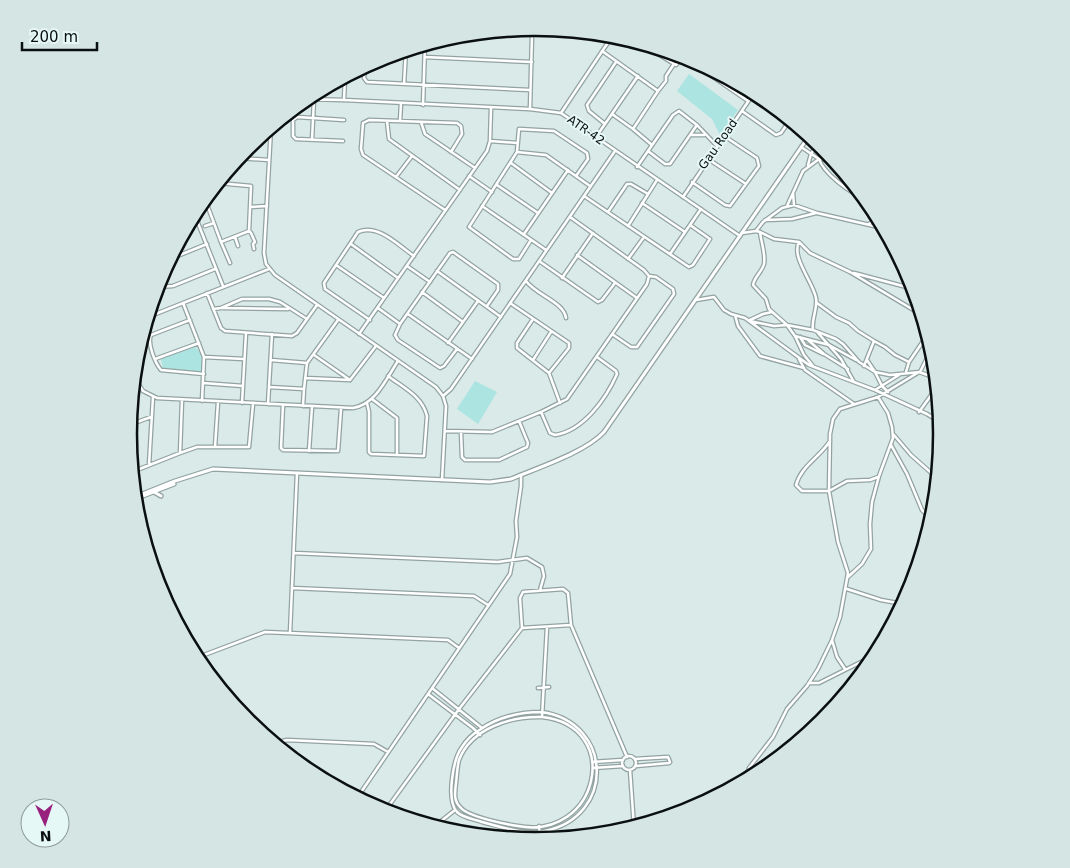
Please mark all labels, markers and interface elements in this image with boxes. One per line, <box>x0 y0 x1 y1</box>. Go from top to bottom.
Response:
scale bar <box>22 20 98 52</box>
text: 200 m <box>30 28 78 46</box>
street label: ATR-42 <box>565 112 607 148</box>
street label: Gau Road <box>696 116 740 172</box>
north arrow <box>20 798 70 848</box>
text: N <box>39 828 52 844</box>

